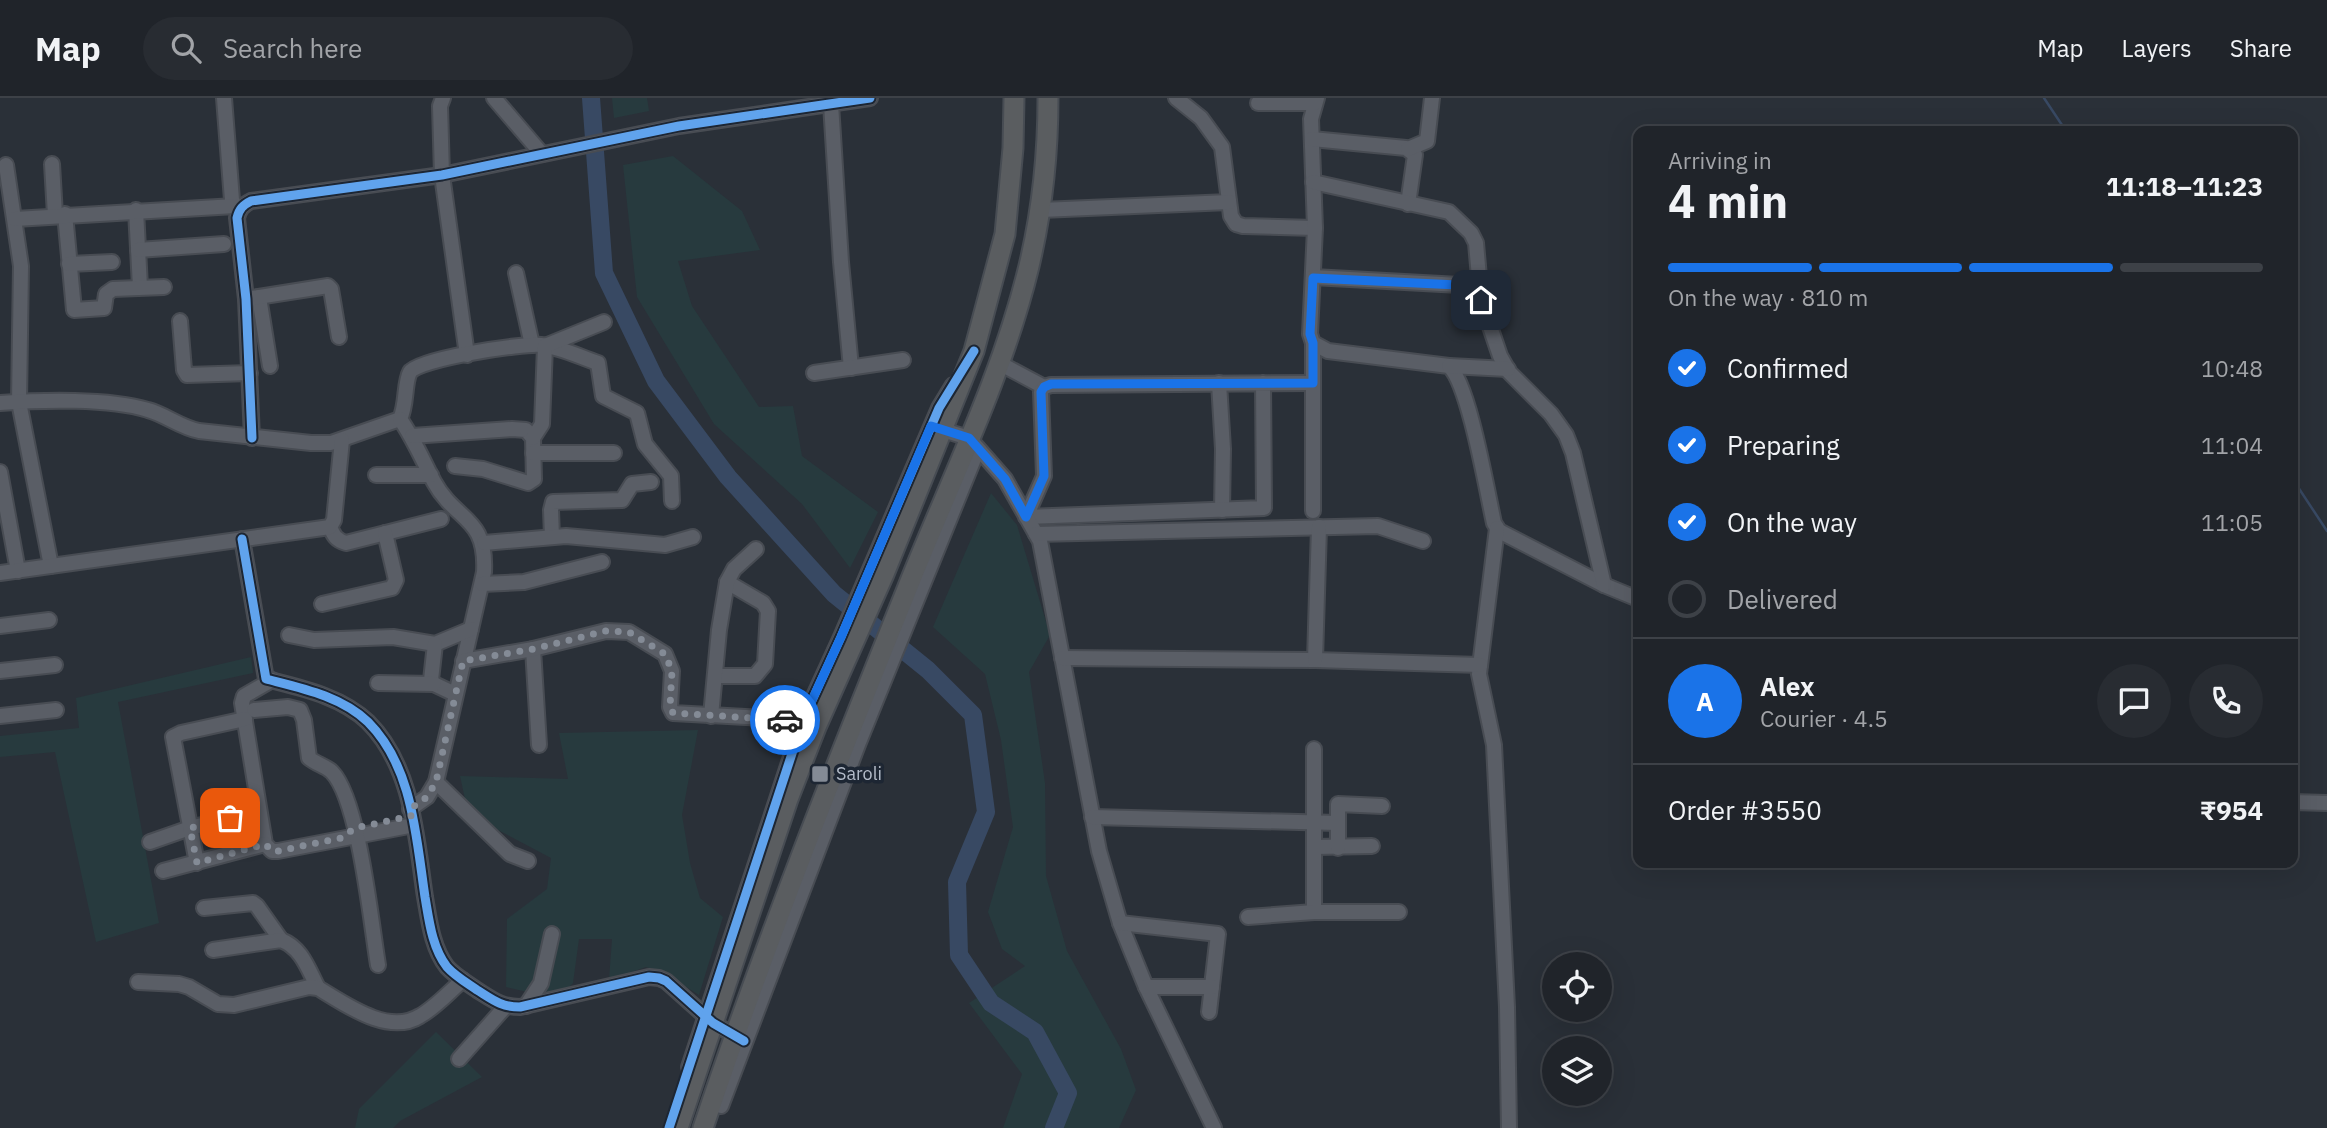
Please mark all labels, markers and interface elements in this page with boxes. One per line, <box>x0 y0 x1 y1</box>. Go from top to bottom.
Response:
search box <box>143 17 633 80</box>
text: Map <box>35 27 101 70</box>
icon: search <box>167 29 205 67</box>
text: Search here <box>223 31 362 65</box>
text: Map <box>2037 32 2084 64</box>
text: Layers <box>2122 32 2192 64</box>
text: Share <box>2230 32 2292 64</box>
text: Arriving in <box>1668 145 1772 175</box>
text: 11:18–11:23 <box>2106 169 2263 203</box>
text: 4 min <box>1668 171 1788 231</box>
pin <box>1451 270 1511 330</box>
icon: home <box>1462 281 1500 319</box>
text: On the way · 810 m <box>1668 282 1868 312</box>
icon: check <box>1668 349 1706 387</box>
text: Confirmed <box>1727 351 1849 385</box>
text: 10:48 <box>2201 353 2263 383</box>
icon: check <box>1668 426 1706 464</box>
text: Preparing <box>1727 428 1840 462</box>
text: 11:04 <box>2201 430 2263 460</box>
icon: check <box>1668 503 1706 541</box>
text: On the way <box>1727 505 1857 539</box>
text: 11:05 <box>2201 507 2263 537</box>
text: Delivered <box>1727 582 1838 616</box>
button: chat <box>2097 664 2171 738</box>
button: phone <box>2189 664 2263 738</box>
text: Alex <box>1760 669 1814 703</box>
text: A <box>1696 684 1714 718</box>
courier <box>750 685 820 755</box>
icon: car <box>766 701 804 739</box>
text: Courier · 4.5 <box>1760 703 1888 733</box>
place label: Saroli <box>836 762 882 785</box>
marker: Saroli <box>810 764 830 784</box>
pin <box>200 788 260 848</box>
text: Order #3550 <box>1668 793 1822 827</box>
text: ₹954 <box>2200 793 2263 827</box>
icon: bag <box>211 799 249 837</box>
map controls <box>1542 952 1612 1106</box>
button: locate <box>1542 952 1612 1022</box>
button: layers <box>1542 1036 1612 1106</box>

